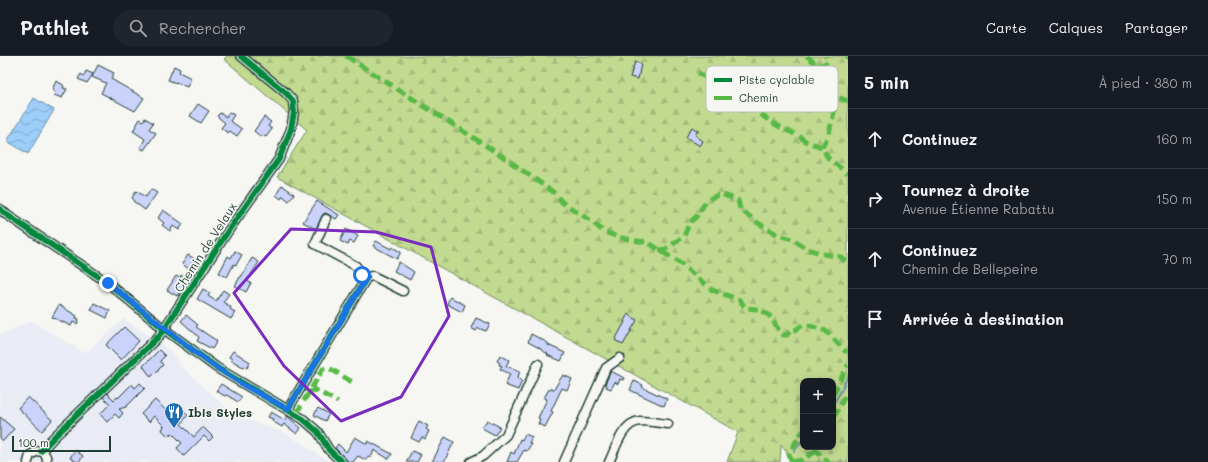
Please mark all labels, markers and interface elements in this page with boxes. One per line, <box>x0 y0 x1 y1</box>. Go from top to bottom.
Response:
search box <box>113 10 393 46</box>
text: Pathlet <box>20 15 89 40</box>
icon: search <box>127 17 149 39</box>
text: Rechercher <box>159 18 246 38</box>
text: Carte <box>986 18 1027 37</box>
text: Calques <box>1049 18 1103 37</box>
text: Partager <box>1125 18 1188 37</box>
legend <box>706 66 838 112</box>
text: 5 min <box>864 71 909 93</box>
text: Piste cyclable <box>739 72 815 87</box>
text: À pied · 380 m <box>1099 74 1192 91</box>
text: Chemin <box>739 90 778 105</box>
icon: ahead <box>864 128 886 150</box>
text: Continuez <box>902 129 977 149</box>
text: 160 m <box>1156 130 1192 147</box>
text: Tournez à droite <box>902 180 1030 200</box>
icon: right <box>864 188 886 210</box>
text: 150 m <box>1156 190 1192 207</box>
street label: Chemin de Velaux <box>170 199 240 295</box>
text: Avenue Étienne Rabattu <box>902 200 1054 217</box>
text: Continuez <box>902 240 977 260</box>
icon: ahead <box>864 248 886 270</box>
text: 70 m <box>1162 250 1192 267</box>
text: Chemin de Bellepeire <box>902 260 1038 277</box>
route start <box>353 266 371 284</box>
route end <box>99 274 117 292</box>
icon: arrive <box>864 308 886 330</box>
text: Arrivée à destination <box>902 309 1064 329</box>
map controls <box>800 378 836 450</box>
button: + <box>800 378 836 414</box>
restaurant icon: Ibis Styles <box>163 401 185 429</box>
place label: Ibis Styles <box>188 404 252 420</box>
button: − <box>800 414 836 450</box>
scale bar <box>12 434 111 453</box>
text: 100 m <box>18 435 49 450</box>

